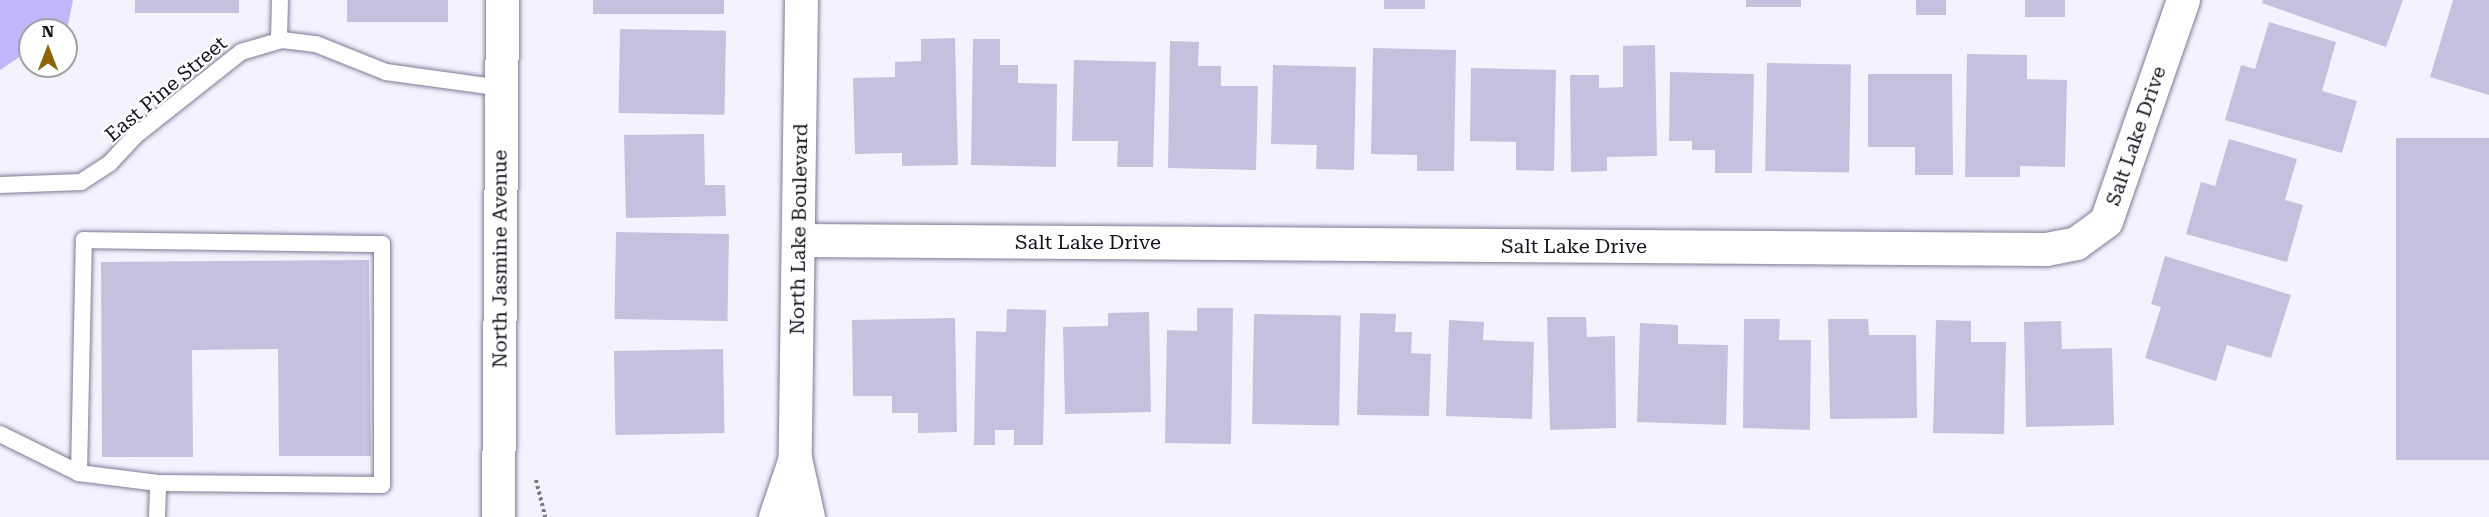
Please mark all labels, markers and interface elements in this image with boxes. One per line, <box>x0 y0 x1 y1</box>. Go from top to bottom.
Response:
north arrow <box>18 18 78 78</box>
text: N <box>42 22 54 41</box>
street label: East Pine Street <box>100 31 232 147</box>
street label: Salt Lake Drive <box>2101 63 2171 209</box>
street label: North Lake Boulevard <box>785 123 813 335</box>
street label: North Jasmine Avenue <box>488 150 512 368</box>
street label: Salt Lake Drive <box>1015 230 1161 254</box>
street label: Salt Lake Drive <box>1501 234 1647 258</box>

